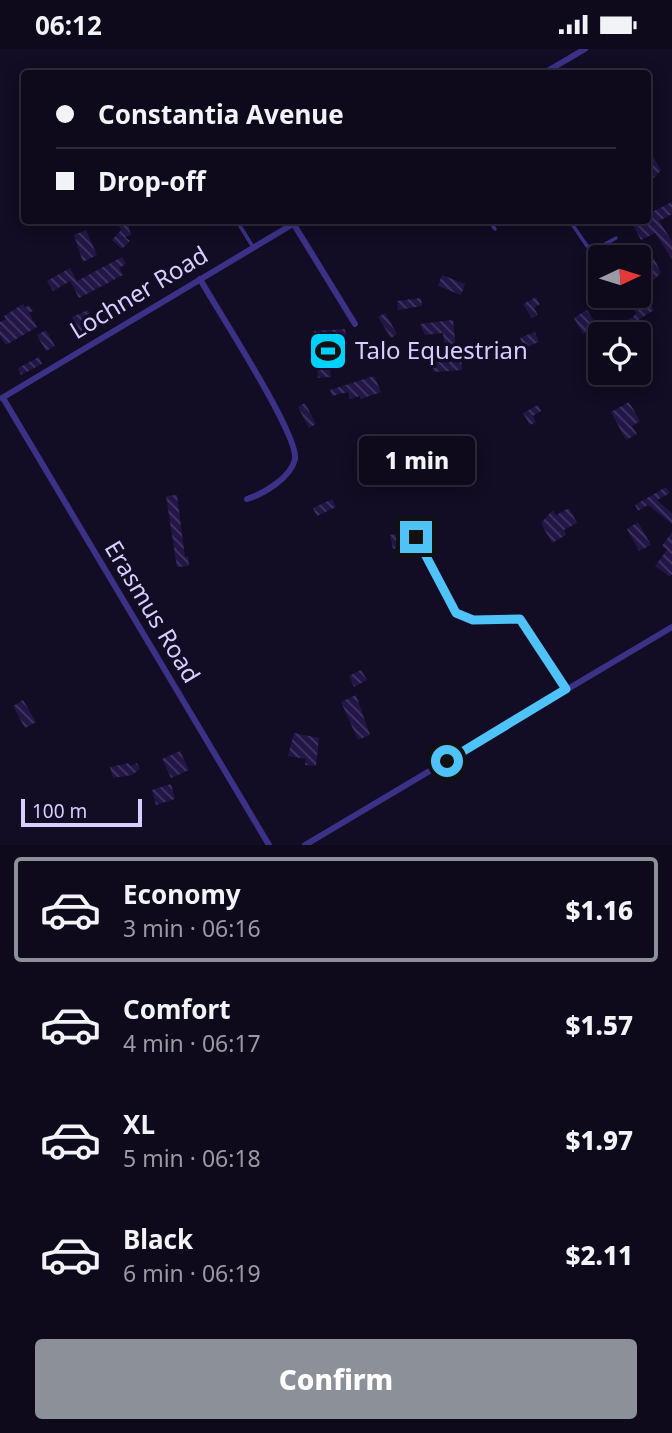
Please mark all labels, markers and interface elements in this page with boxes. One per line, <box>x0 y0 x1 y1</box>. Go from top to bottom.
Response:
text: 06:12 <box>35 7 102 43</box>
text: Constantia Avenue <box>98 96 344 132</box>
text: Drop-off <box>98 163 205 199</box>
street label: Lochner Road <box>63 237 213 346</box>
north arrow <box>588 245 651 308</box>
map controls <box>588 245 651 385</box>
button: locate <box>588 322 651 385</box>
sports icon: Talo Equestrian <box>307 330 349 372</box>
place label: Talo Equestrian <box>355 333 528 366</box>
callout: 1 min <box>358 435 474 484</box>
text: 1 min <box>385 444 449 476</box>
route end <box>400 521 432 553</box>
street label: Erasmus Road <box>98 534 209 688</box>
route start <box>431 745 463 777</box>
scale bar <box>21 796 142 828</box>
text: 100 m <box>32 798 87 824</box>
text: Economy <box>123 876 241 912</box>
icon: car <box>39 878 102 941</box>
text: $1.16 <box>566 892 633 928</box>
text: 3 min · 06:16 <box>123 912 261 944</box>
text: Comfort <box>123 991 231 1027</box>
icon: car <box>39 993 102 1056</box>
text: $1.57 <box>566 1007 633 1043</box>
text: 4 min · 06:17 <box>123 1027 261 1059</box>
text: XL <box>123 1106 155 1142</box>
icon: car <box>39 1108 102 1171</box>
text: $1.97 <box>566 1122 633 1158</box>
text: 5 min · 06:18 <box>123 1142 261 1174</box>
text: Black <box>123 1221 193 1257</box>
icon: car <box>39 1223 102 1286</box>
text: $2.11 <box>566 1237 633 1273</box>
text: 6 min · 06:19 <box>123 1257 261 1289</box>
button: Confirm <box>35 1339 637 1419</box>

